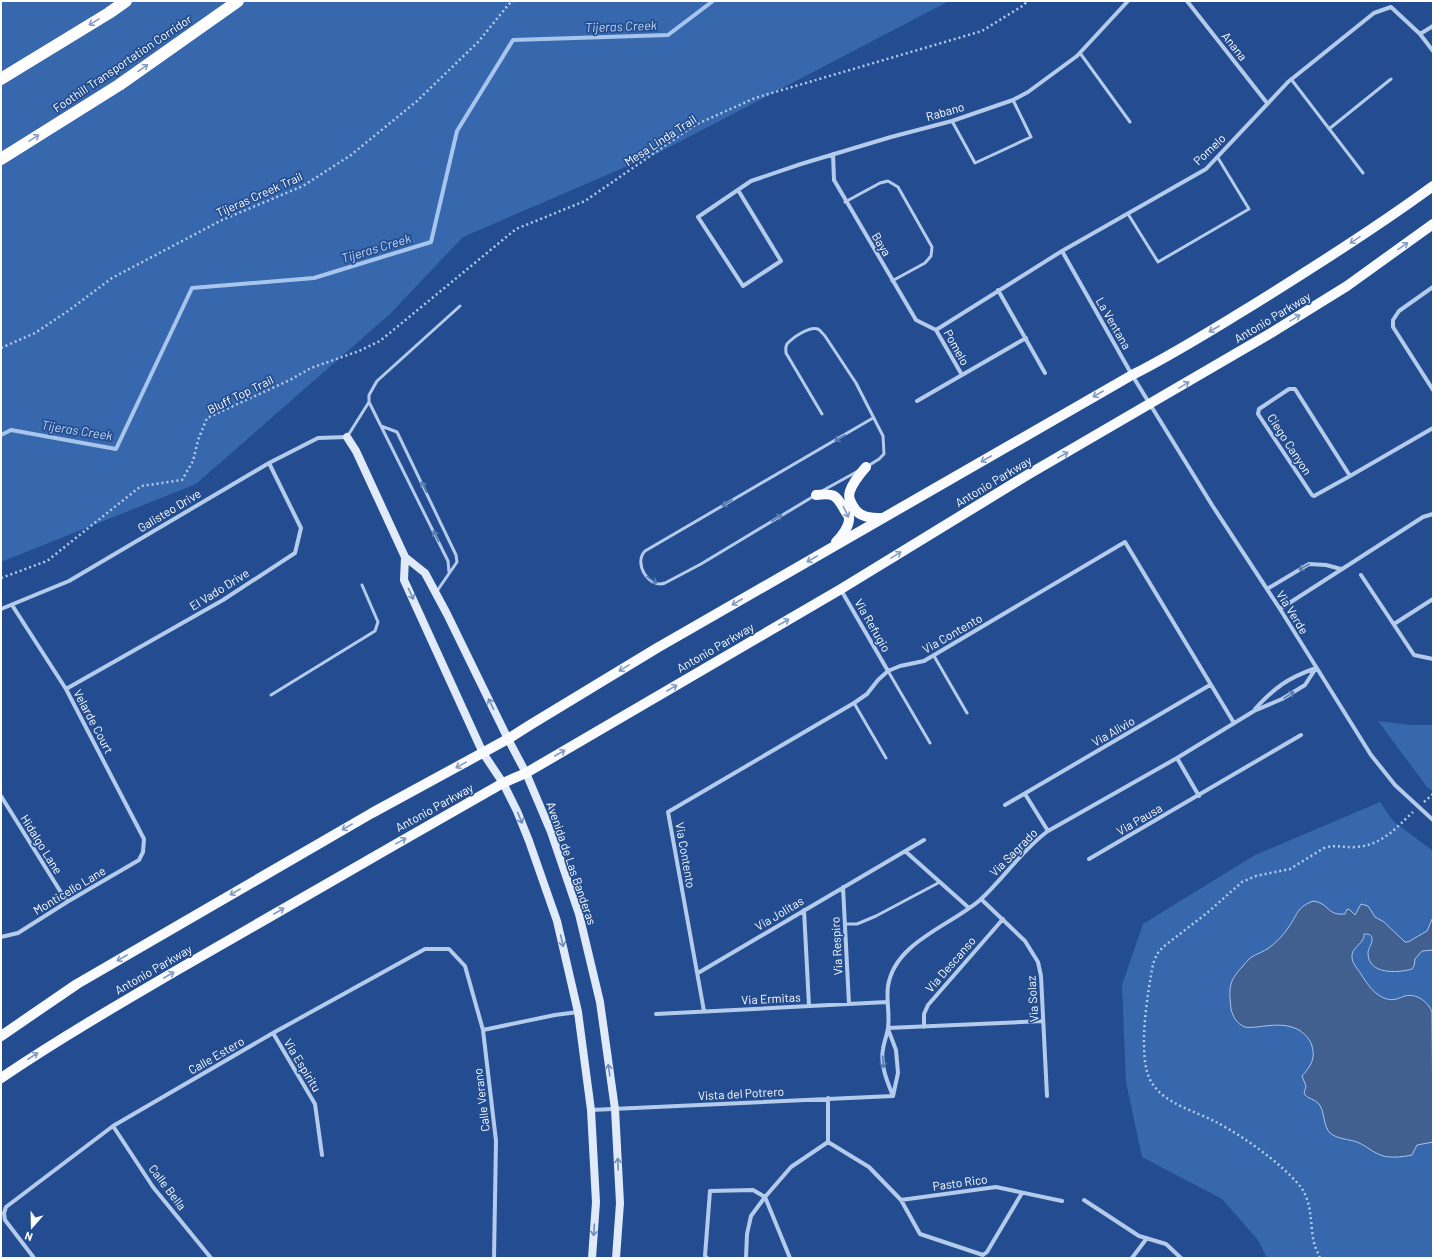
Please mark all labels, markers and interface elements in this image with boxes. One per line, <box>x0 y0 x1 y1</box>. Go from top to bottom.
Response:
street label: Foothill Transportation Corridor <box>50 11 194 115</box>
water label: Tijeras Creek <box>585 17 658 35</box>
one-way arrow <box>88 19 100 27</box>
street label: Anana <box>1219 29 1251 63</box>
one-way arrow <box>138 64 149 72</box>
street label: Rabano <box>924 99 966 123</box>
street label: Mesa Linda Trail <box>621 112 699 168</box>
street label: Pomelo <box>1190 131 1228 167</box>
one-way arrow <box>28 134 39 142</box>
street label: Tijeras Creek Trail <box>214 169 304 219</box>
water label: Tijeras Creek <box>339 230 413 266</box>
street label: Baya <box>870 230 894 258</box>
one-way arrow <box>1350 236 1361 244</box>
one-way arrow <box>1397 242 1408 250</box>
street label: Antonio Parkway <box>1231 288 1313 345</box>
street label: La Ventana <box>1093 294 1135 352</box>
one-way arrow <box>1289 314 1300 322</box>
one-way arrow <box>1208 325 1220 333</box>
street label: Pomelo <box>941 327 973 367</box>
street label: Bluff Top Trail <box>205 372 275 416</box>
one-way arrow <box>1178 380 1190 388</box>
one-way arrow <box>1092 391 1104 399</box>
street label: Ciego Canyon <box>1265 411 1315 477</box>
water label: Tijeras Creek <box>40 416 115 444</box>
one-way arrow <box>834 434 846 442</box>
one-way arrow <box>1057 450 1069 458</box>
street label: Antonio Parkway <box>952 452 1034 509</box>
one-way arrow <box>980 456 992 463</box>
one-way arrow <box>419 481 427 493</box>
street label: Galisteo Drive <box>135 486 203 534</box>
one-way arrow <box>721 500 733 508</box>
one-way arrow <box>843 506 850 518</box>
one-way arrow <box>771 514 783 522</box>
one-way arrow <box>432 530 439 542</box>
one-way arrow <box>890 551 902 559</box>
one-way arrow <box>806 555 818 563</box>
one-way arrow <box>1298 564 1310 572</box>
street label: El Vado Drive <box>187 565 251 613</box>
one-way arrow <box>647 576 658 584</box>
one-way arrow <box>408 588 415 600</box>
street label: Via Verde <box>1274 588 1312 636</box>
street label: Via Refugio <box>852 596 894 654</box>
one-way arrow <box>731 599 743 607</box>
street label: Via Contento <box>920 610 984 656</box>
one-way arrow <box>778 617 790 625</box>
street label: Antonio Parkway <box>674 619 756 675</box>
one-way arrow <box>618 665 630 673</box>
one-way arrow <box>666 683 678 691</box>
street label: Velarde Court <box>71 687 117 755</box>
one-way arrow <box>1283 691 1294 699</box>
one-way arrow <box>487 698 494 710</box>
street label: Via Alivio <box>1089 713 1137 749</box>
one-way arrow <box>554 749 566 757</box>
one-way arrow <box>455 761 467 769</box>
street label: Antonio Parkway <box>393 780 476 834</box>
street label: Avenida de Las Banderas <box>544 800 600 927</box>
street label: Via Pausa <box>1114 800 1164 838</box>
street label: Hidalgo Lane <box>18 812 66 876</box>
one-way arrow <box>517 812 525 824</box>
street label: Via Contento <box>673 821 699 889</box>
one-way arrow <box>341 824 353 832</box>
street label: Via Sagrado <box>986 825 1040 879</box>
one-way arrow <box>395 836 407 844</box>
street label: Monticello Lane <box>30 863 108 917</box>
one-way arrow <box>229 889 241 897</box>
street label: Via Jolitas <box>752 893 806 933</box>
one-way arrow <box>273 906 285 914</box>
street label: Via Respiro <box>827 916 845 976</box>
street label: Via Descanso <box>922 933 978 995</box>
one-way arrow <box>558 935 566 948</box>
street label: Antonio Parkway <box>112 941 194 997</box>
one-way arrow <box>116 954 128 962</box>
one-way arrow <box>163 970 175 978</box>
street label: Via Solaz <box>1023 975 1041 1023</box>
street label: Via Ermitas <box>741 989 801 1007</box>
street label: Calle Estero <box>186 1033 246 1077</box>
street label: Via Espiritu <box>282 1036 324 1094</box>
one-way arrow <box>28 1052 39 1060</box>
one-way arrow <box>880 1055 887 1068</box>
one-way arrow <box>605 1064 613 1077</box>
street label: Calle Verano <box>470 1067 492 1133</box>
street label: Vista del Potrero <box>698 1084 784 1102</box>
one-way arrow <box>614 1158 621 1171</box>
street label: Calle Bella <box>146 1162 190 1212</box>
street label: Pasto Rico <box>932 1171 988 1193</box>
north arrow <box>12 1207 52 1247</box>
one-way arrow <box>591 1223 598 1236</box>
text: N <box>23 1230 34 1244</box>

